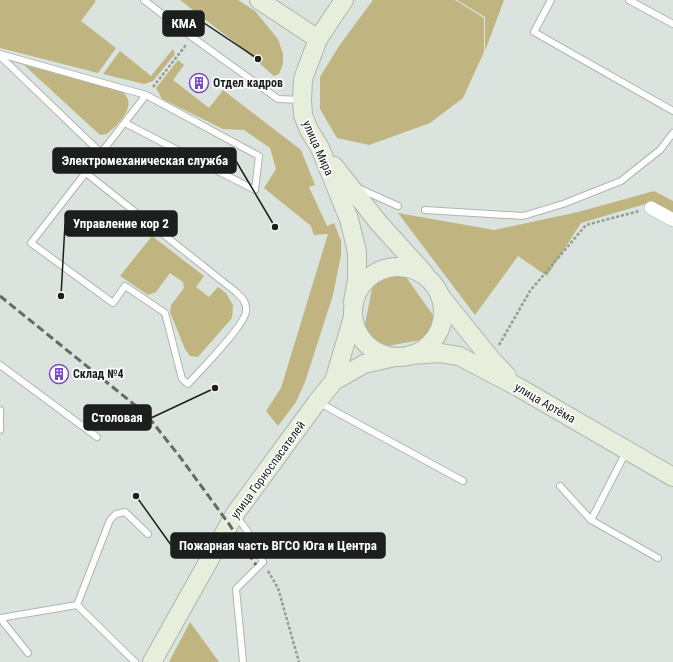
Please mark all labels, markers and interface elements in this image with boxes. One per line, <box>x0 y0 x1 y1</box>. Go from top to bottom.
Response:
callout: КМА <box>163 11 204 36</box>
text: КМА <box>171 16 197 31</box>
building icon: Отдел кадров <box>188 72 210 94</box>
place label: Отдел кадров <box>213 76 283 90</box>
street label: улица Мира <box>300 118 336 178</box>
callout: Электромеханическая служба <box>53 148 236 173</box>
text: Электромеханическая служба <box>62 153 228 168</box>
callout: Управление кор 2 <box>65 211 177 236</box>
text: Управление кор 2 <box>73 216 169 231</box>
building icon: Склад №4 <box>48 363 70 385</box>
place label: Склад №4 <box>73 367 124 381</box>
street label: улица Артёма <box>512 380 578 426</box>
callout: Столовая <box>84 405 151 430</box>
text: Столовая <box>91 410 143 425</box>
street label: улица Горноспасателей <box>228 418 308 522</box>
callout: Пожарная часть ВГСО Юга и Центра <box>171 533 385 558</box>
text: Пожарная часть ВГСО Юга и Центра <box>179 538 377 553</box>

